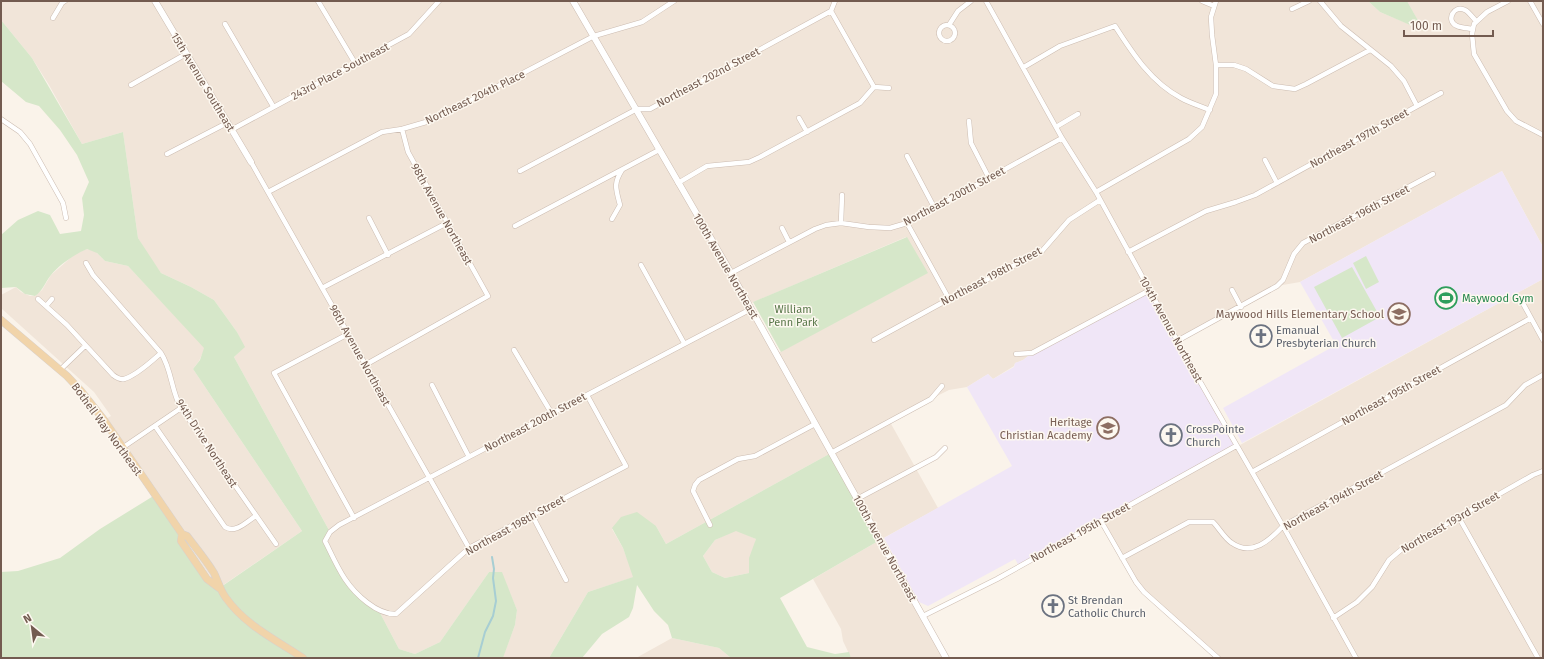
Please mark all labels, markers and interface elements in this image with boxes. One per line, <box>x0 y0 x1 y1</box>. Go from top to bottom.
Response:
scale bar <box>1404 12 1493 38</box>
text: 100 m <box>1410 19 1442 33</box>
street label: 15th Avenue Southeast <box>168 30 237 134</box>
street label: 243rd Place Southeast <box>289 40 392 103</box>
street label: Northeast 202nd Street <box>654 45 762 110</box>
street label: Northeast 204th Place <box>423 68 527 127</box>
street label: Northeast 197th Street <box>1308 106 1411 171</box>
street label: 98th Avenue Northeast <box>408 161 475 267</box>
street label: Northeast 200th Street <box>901 164 1007 229</box>
street label: Northeast 196th Street <box>1307 182 1412 246</box>
street label: 100th Avenue Northeast <box>690 211 761 321</box>
street label: Northeast 198th Street <box>939 244 1044 309</box>
street label: 104th Avenue Northeast <box>1136 274 1205 384</box>
sports icon: Maywood Gym <box>1433 285 1459 311</box>
place label: Maywood Gym <box>1462 292 1534 305</box>
school or university icon: Maywood Hills Elementary School <box>1386 301 1412 327</box>
street label: 96th Avenue Northeast <box>326 302 393 408</box>
park label: William Penn Park <box>768 303 818 329</box>
place label: Maywood Hills Elementary School <box>1216 308 1384 321</box>
church icon: Emanual Presbyterian Church <box>1248 323 1274 349</box>
place label: Emanual Presbyterian Church <box>1276 324 1376 350</box>
street label: Northeast 195th Street <box>1339 363 1443 428</box>
street label: Bothell Way Northeast <box>69 380 145 478</box>
street label: Northeast 200th Street <box>482 390 588 455</box>
street label: 94th Drive Northeast <box>173 397 240 490</box>
school or university icon: Heritage Christian Academy <box>1095 415 1121 441</box>
place label: Heritage Christian Academy <box>1000 416 1093 442</box>
church icon: CrossPointe Church <box>1158 422 1184 448</box>
place label: CrossPointe Church <box>1186 423 1244 449</box>
street label: Northeast 194th Street <box>1281 468 1385 533</box>
street label: Northeast 193rd Street <box>1399 489 1502 556</box>
street label: Northeast 198th Street <box>463 493 567 558</box>
street label: 100th Avenue Northeast <box>850 493 919 604</box>
street label: Northeast 195th Street <box>1028 500 1132 565</box>
church icon: St Brendan Catholic Church <box>1040 593 1066 619</box>
place label: St Brendan Catholic Church <box>1068 594 1146 620</box>
north arrow <box>12 607 52 647</box>
text: N <box>21 611 34 626</box>

